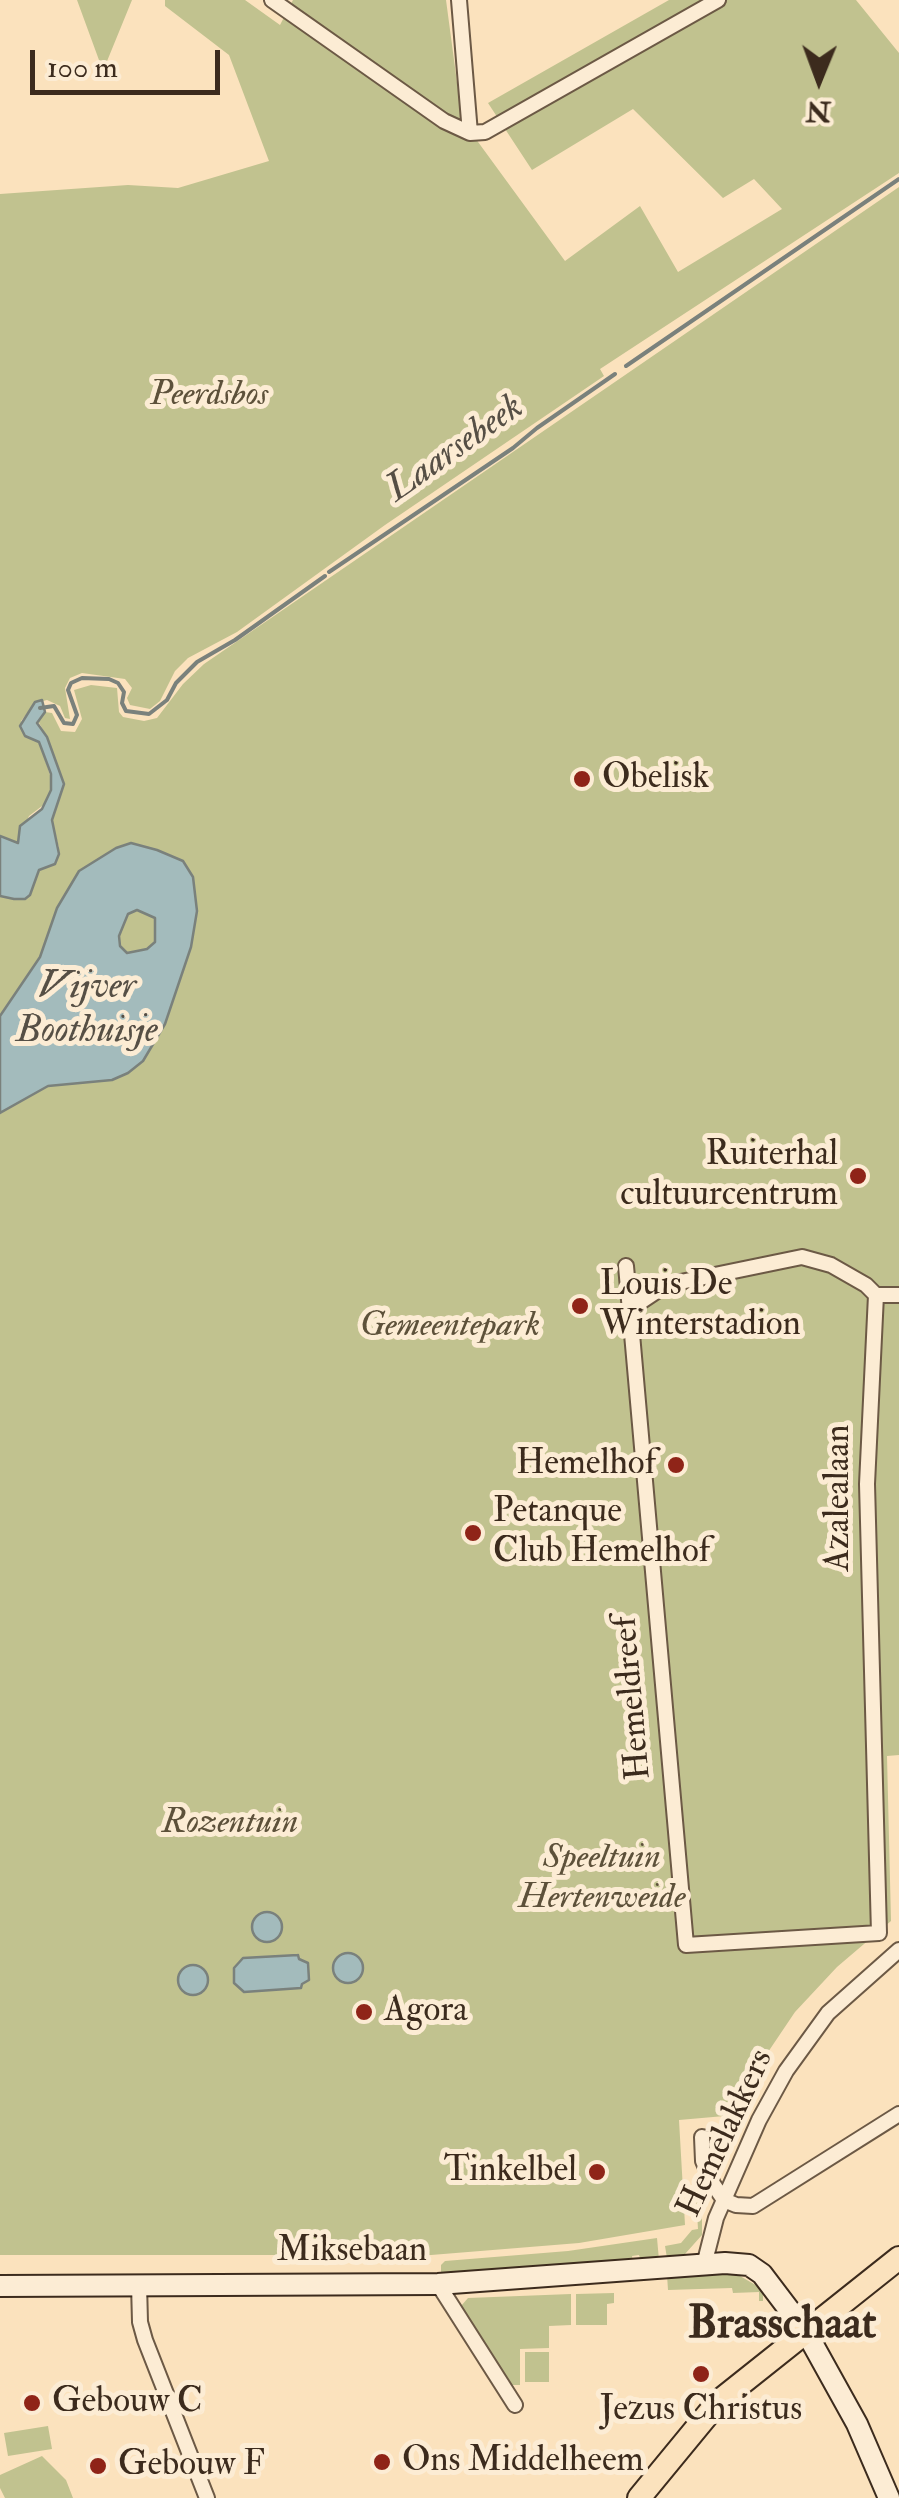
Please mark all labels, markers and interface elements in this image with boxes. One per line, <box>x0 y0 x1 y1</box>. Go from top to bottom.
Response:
scale bar <box>35 30 225 92</box>
north arrow <box>769 30 869 130</box>
text: 100 m <box>47 49 118 86</box>
text: N <box>806 93 831 128</box>
park label: Peerdsbos <box>150 375 268 417</box>
water label: Laarsebeek <box>379 386 533 514</box>
place label: Obelisk <box>602 758 709 800</box>
marker: Obelisk <box>571 768 593 790</box>
water label: Vijver Boothuisje <box>16 966 158 1056</box>
place label: Ruiterhal cultuurcentrum <box>620 1135 838 1217</box>
marker: Ruiterhal cultuurcentrum <box>847 1165 869 1187</box>
place label: Louis De Winterstadion <box>600 1265 801 1347</box>
marker: Louis De Winterstadion <box>569 1295 591 1317</box>
park label: Gemeentepark <box>360 1306 540 1348</box>
street label: Azalealaan <box>819 1424 861 1572</box>
place label: Hemelhof <box>516 1444 656 1486</box>
marker: Hemelhof <box>665 1454 687 1476</box>
place label: Petanque Club Hemelhof <box>493 1492 710 1574</box>
marker: Petanque Club Hemelhof <box>462 1522 484 1544</box>
street label: Hemeldreef <box>606 1614 662 1782</box>
park label: Rozentuin <box>162 1803 298 1845</box>
park label: Speeltuin Hertenweide <box>518 1838 686 1920</box>
place label: Agora <box>384 1991 468 2033</box>
marker: Agora <box>353 2001 375 2023</box>
street label: Hemelakkers <box>670 2043 784 2225</box>
place label: Tinkelbel <box>444 2151 577 2193</box>
marker: Tinkelbel <box>586 2161 608 2183</box>
street label: Miksebaan <box>277 2231 427 2273</box>
district label: Brasschaat <box>688 2300 876 2354</box>
marker: Jezus Christus <box>690 2363 712 2385</box>
place label: Gebouw C <box>52 2382 203 2424</box>
place label: Jezus Christus <box>600 2390 802 2432</box>
marker: Gebouw C <box>21 2392 43 2414</box>
place label: Ons Middelheem <box>402 2441 644 2483</box>
place label: Gebouw F <box>118 2445 265 2487</box>
marker: Ons Middelheem <box>371 2451 393 2473</box>
marker: Gebouw F <box>87 2455 109 2477</box>

